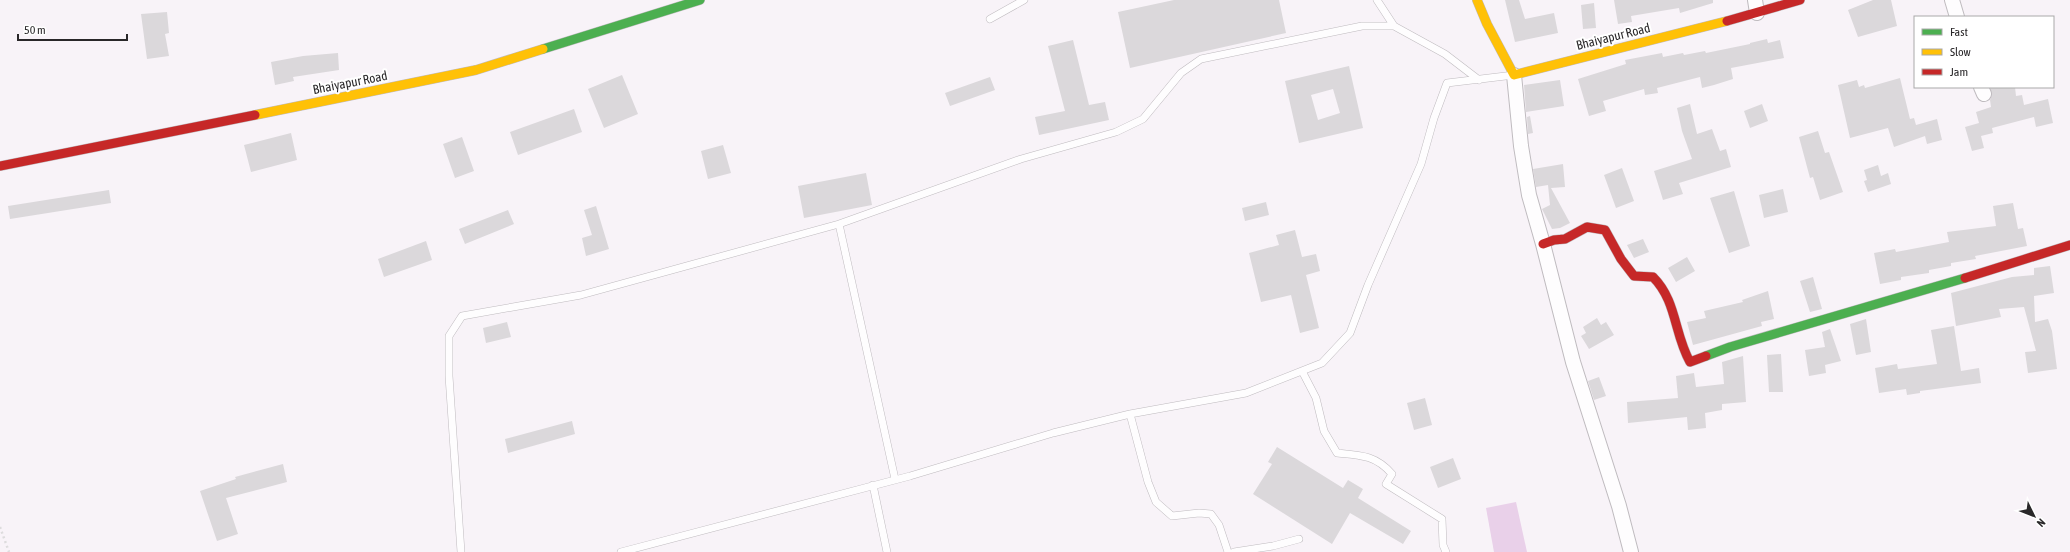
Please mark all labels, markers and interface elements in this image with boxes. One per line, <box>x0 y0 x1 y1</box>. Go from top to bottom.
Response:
scale bar <box>18 16 127 42</box>
legend <box>1914 16 2054 88</box>
street label: Bhaiyapur Road <box>1575 20 1652 53</box>
text: 50 m <box>24 23 46 37</box>
text: Fast <box>1950 25 1968 39</box>
text: Slow <box>1950 45 1971 59</box>
text: Jam <box>1950 65 1968 79</box>
street label: Bhaiyapur Road <box>312 68 389 97</box>
north arrow <box>2014 496 2054 536</box>
text: N <box>2035 516 2048 529</box>

